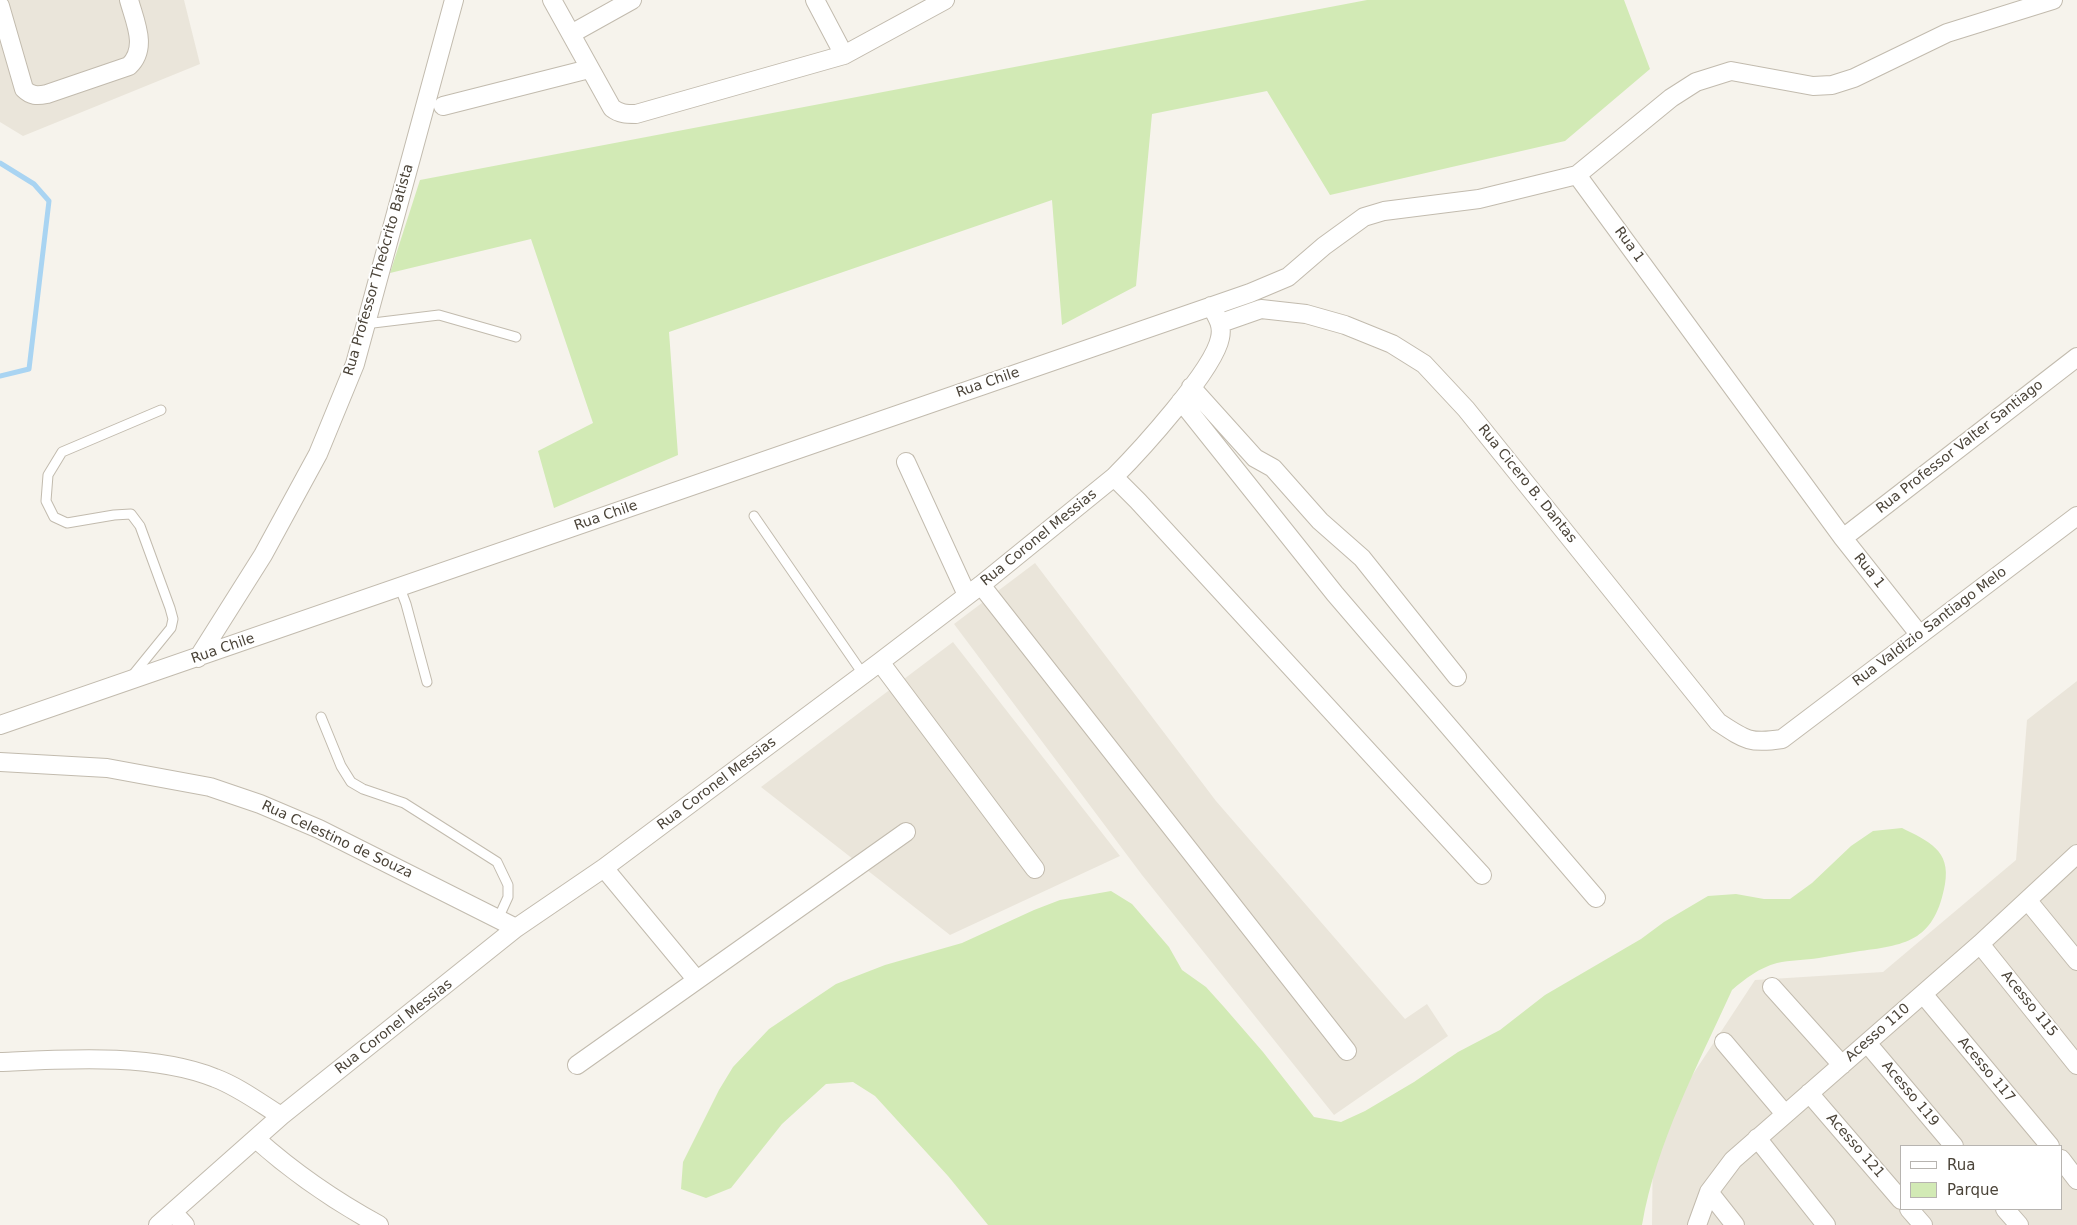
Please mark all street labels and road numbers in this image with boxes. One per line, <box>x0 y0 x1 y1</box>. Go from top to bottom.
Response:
street label: Rua Professor Theócrito Batista <box>341 162 417 378</box>
street label: Rua 1 <box>1610 224 1648 266</box>
street label: Rua Chile <box>954 364 1022 402</box>
street label: Rua Professor Valter Santiago <box>1873 377 2047 517</box>
street label: Rua Cicero B. Dantas <box>1474 421 1580 547</box>
street label: Rua Coronel Messias <box>978 486 1100 590</box>
street label: Rua Chile <box>572 497 640 535</box>
street label: Rua 1 <box>1850 550 1888 592</box>
street label: Rua Valdizio Santiago Melo <box>1850 564 2010 690</box>
street label: Rua Chile <box>189 630 257 668</box>
street label: Rua Coronel Messias <box>654 734 780 834</box>
street label: Rua Celestino de Souza <box>259 798 415 882</box>
street label: Acesso 115 <box>1997 968 2061 1040</box>
street label: Rua Coronel Messias <box>332 976 456 1078</box>
street label: Acesso 110 <box>1842 1000 1914 1066</box>
street label: Acesso 117 <box>1954 1034 2018 1106</box>
street label: Acesso 119 <box>1878 1058 1942 1130</box>
street label: Acesso 121 <box>1822 1110 1888 1182</box>

